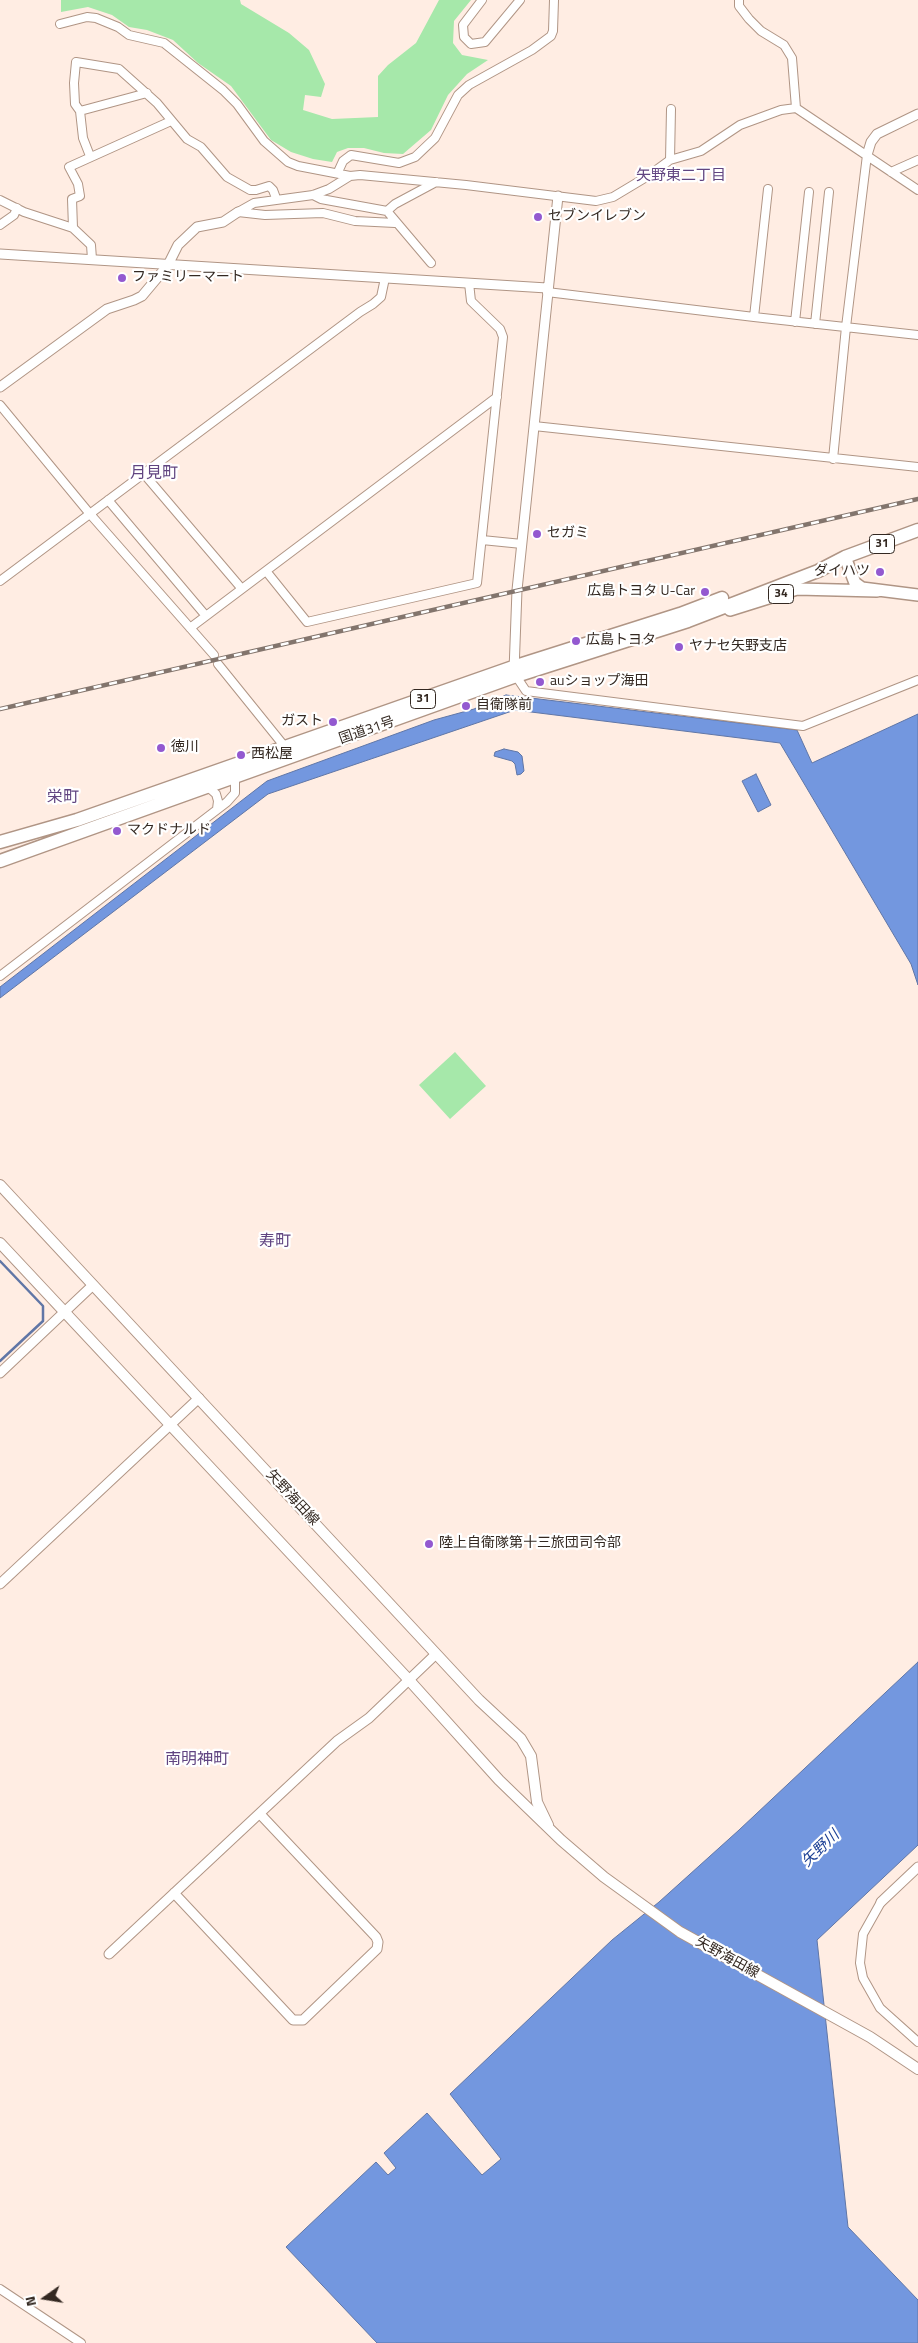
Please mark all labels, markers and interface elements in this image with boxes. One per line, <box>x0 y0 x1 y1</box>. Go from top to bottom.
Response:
district label: 矢野東二丁目 <box>636 167 726 185</box>
place label: セブンイレブン <box>548 209 646 225</box>
marker: セブンイレブン <box>532 211 544 223</box>
place label: ファミリーマート <box>132 270 244 286</box>
marker: ファミリーマート <box>116 272 128 284</box>
district label: 月見町 <box>130 464 178 484</box>
place label: セガミ <box>547 526 589 542</box>
marker: セガミ <box>531 528 543 540</box>
road number: 31 <box>870 534 894 554</box>
place label: ダイハツ <box>814 564 870 580</box>
marker: ダイハツ <box>874 566 886 578</box>
place label: 広島トヨタ U-Car <box>587 584 695 600</box>
road number: 34 <box>768 584 794 604</box>
marker: 広島トヨタ U-Car <box>699 586 711 598</box>
place label: 広島トヨタ <box>586 633 656 649</box>
marker: 広島トヨタ <box>570 635 582 647</box>
place label: ヤナセ矢野支店 <box>689 639 787 655</box>
marker: ヤナセ矢野支店 <box>673 641 685 653</box>
place label: auショップ海田 <box>550 674 648 690</box>
marker: auショップ海田 <box>534 676 546 688</box>
road number: 31 <box>410 690 436 709</box>
place label: 自衛隊前 <box>476 698 532 714</box>
marker: 自衛隊前 <box>460 700 472 712</box>
place label: ガスト <box>281 714 323 730</box>
street label: 国道31号 <box>337 714 397 748</box>
marker: ガスト <box>327 716 339 728</box>
place label: 徳川 <box>171 740 199 756</box>
marker: 徳川 <box>155 742 167 754</box>
place label: 西松屋 <box>251 747 293 763</box>
marker: 西松屋 <box>235 749 247 761</box>
district label: 栄町 <box>47 788 79 808</box>
place label: マクドナルド <box>127 823 211 839</box>
marker: マクドナルド <box>111 825 123 837</box>
district label: 寿町 <box>259 1232 291 1252</box>
street label: 矢野海田線 <box>262 1467 322 1529</box>
place label: 陸上自衛隊第十三旅団司令部 <box>439 1536 621 1552</box>
marker: 陸上自衛隊第十三旅団司令部 <box>423 1538 435 1550</box>
district label: 南明神町 <box>165 1750 229 1770</box>
water label: 矢野川 <box>799 1827 843 1871</box>
street label: 矢野海田線 <box>692 1934 762 1982</box>
north arrow <box>20 2273 70 2323</box>
text: N <box>19 2294 41 2309</box>

